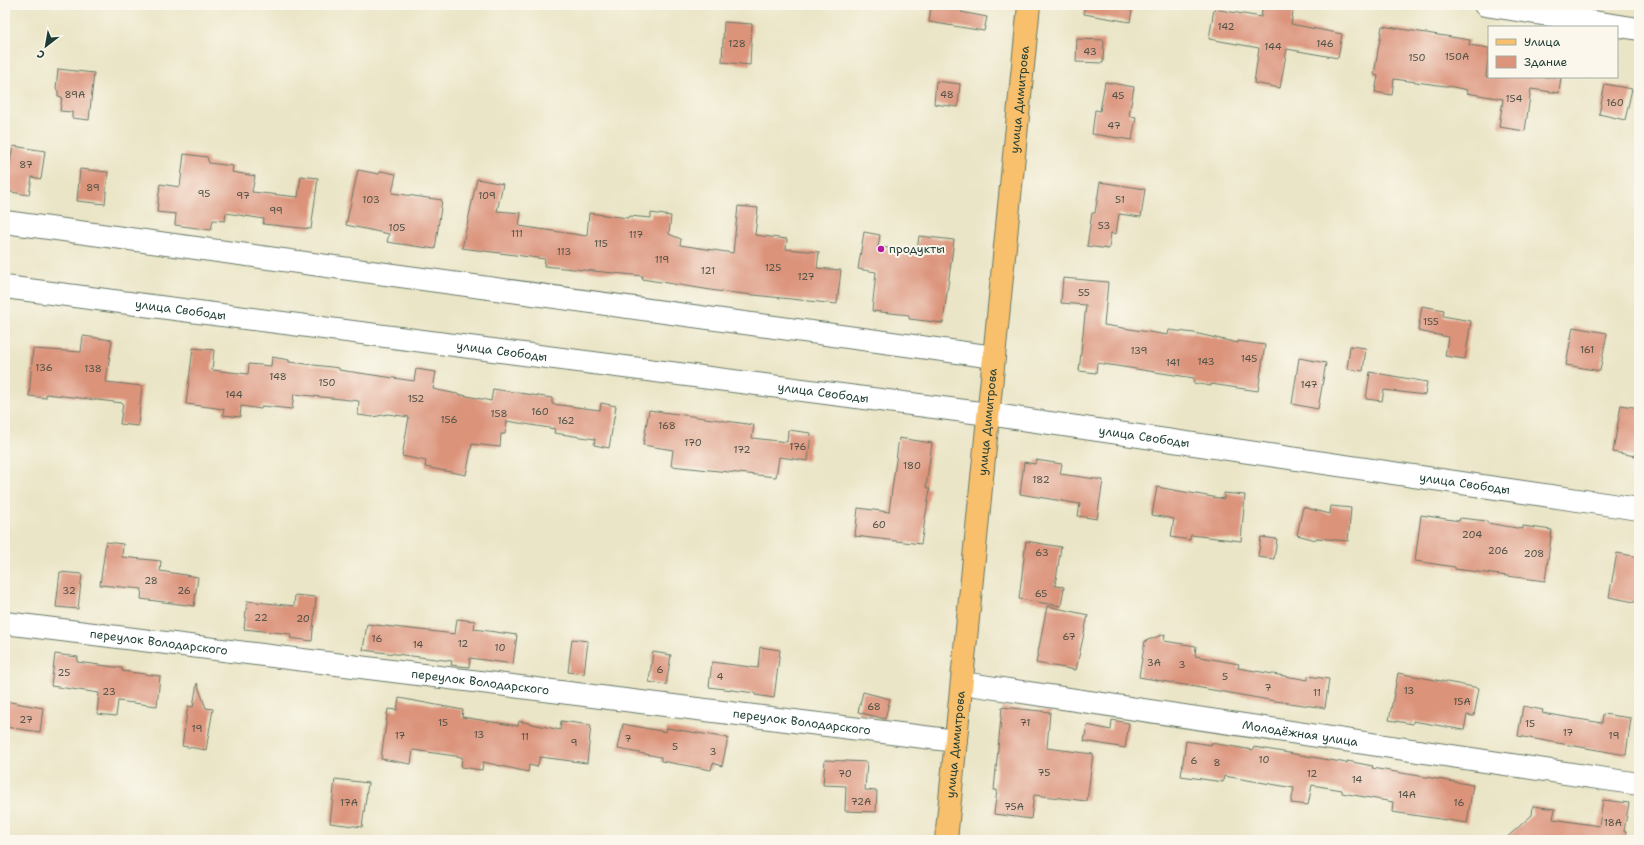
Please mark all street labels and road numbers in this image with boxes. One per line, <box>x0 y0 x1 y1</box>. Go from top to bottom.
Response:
street label: улица Димитрова <box>1006 45 1033 154</box>
street label: улица Свободы <box>134 296 227 323</box>
street label: улица Свободы <box>455 337 548 365</box>
street label: улица Димитрова <box>974 367 1001 476</box>
street label: улица Свободы <box>777 379 870 407</box>
street label: улица Свободы <box>1098 422 1191 451</box>
street label: улица Свободы <box>1418 469 1511 498</box>
street label: переулок Володарского <box>89 626 229 659</box>
street label: переулок Володарского <box>410 665 550 698</box>
street label: улица Димитрова <box>942 690 969 799</box>
street label: переулок Володарского <box>732 705 872 738</box>
street label: Молодёжная улица <box>1241 717 1360 750</box>

